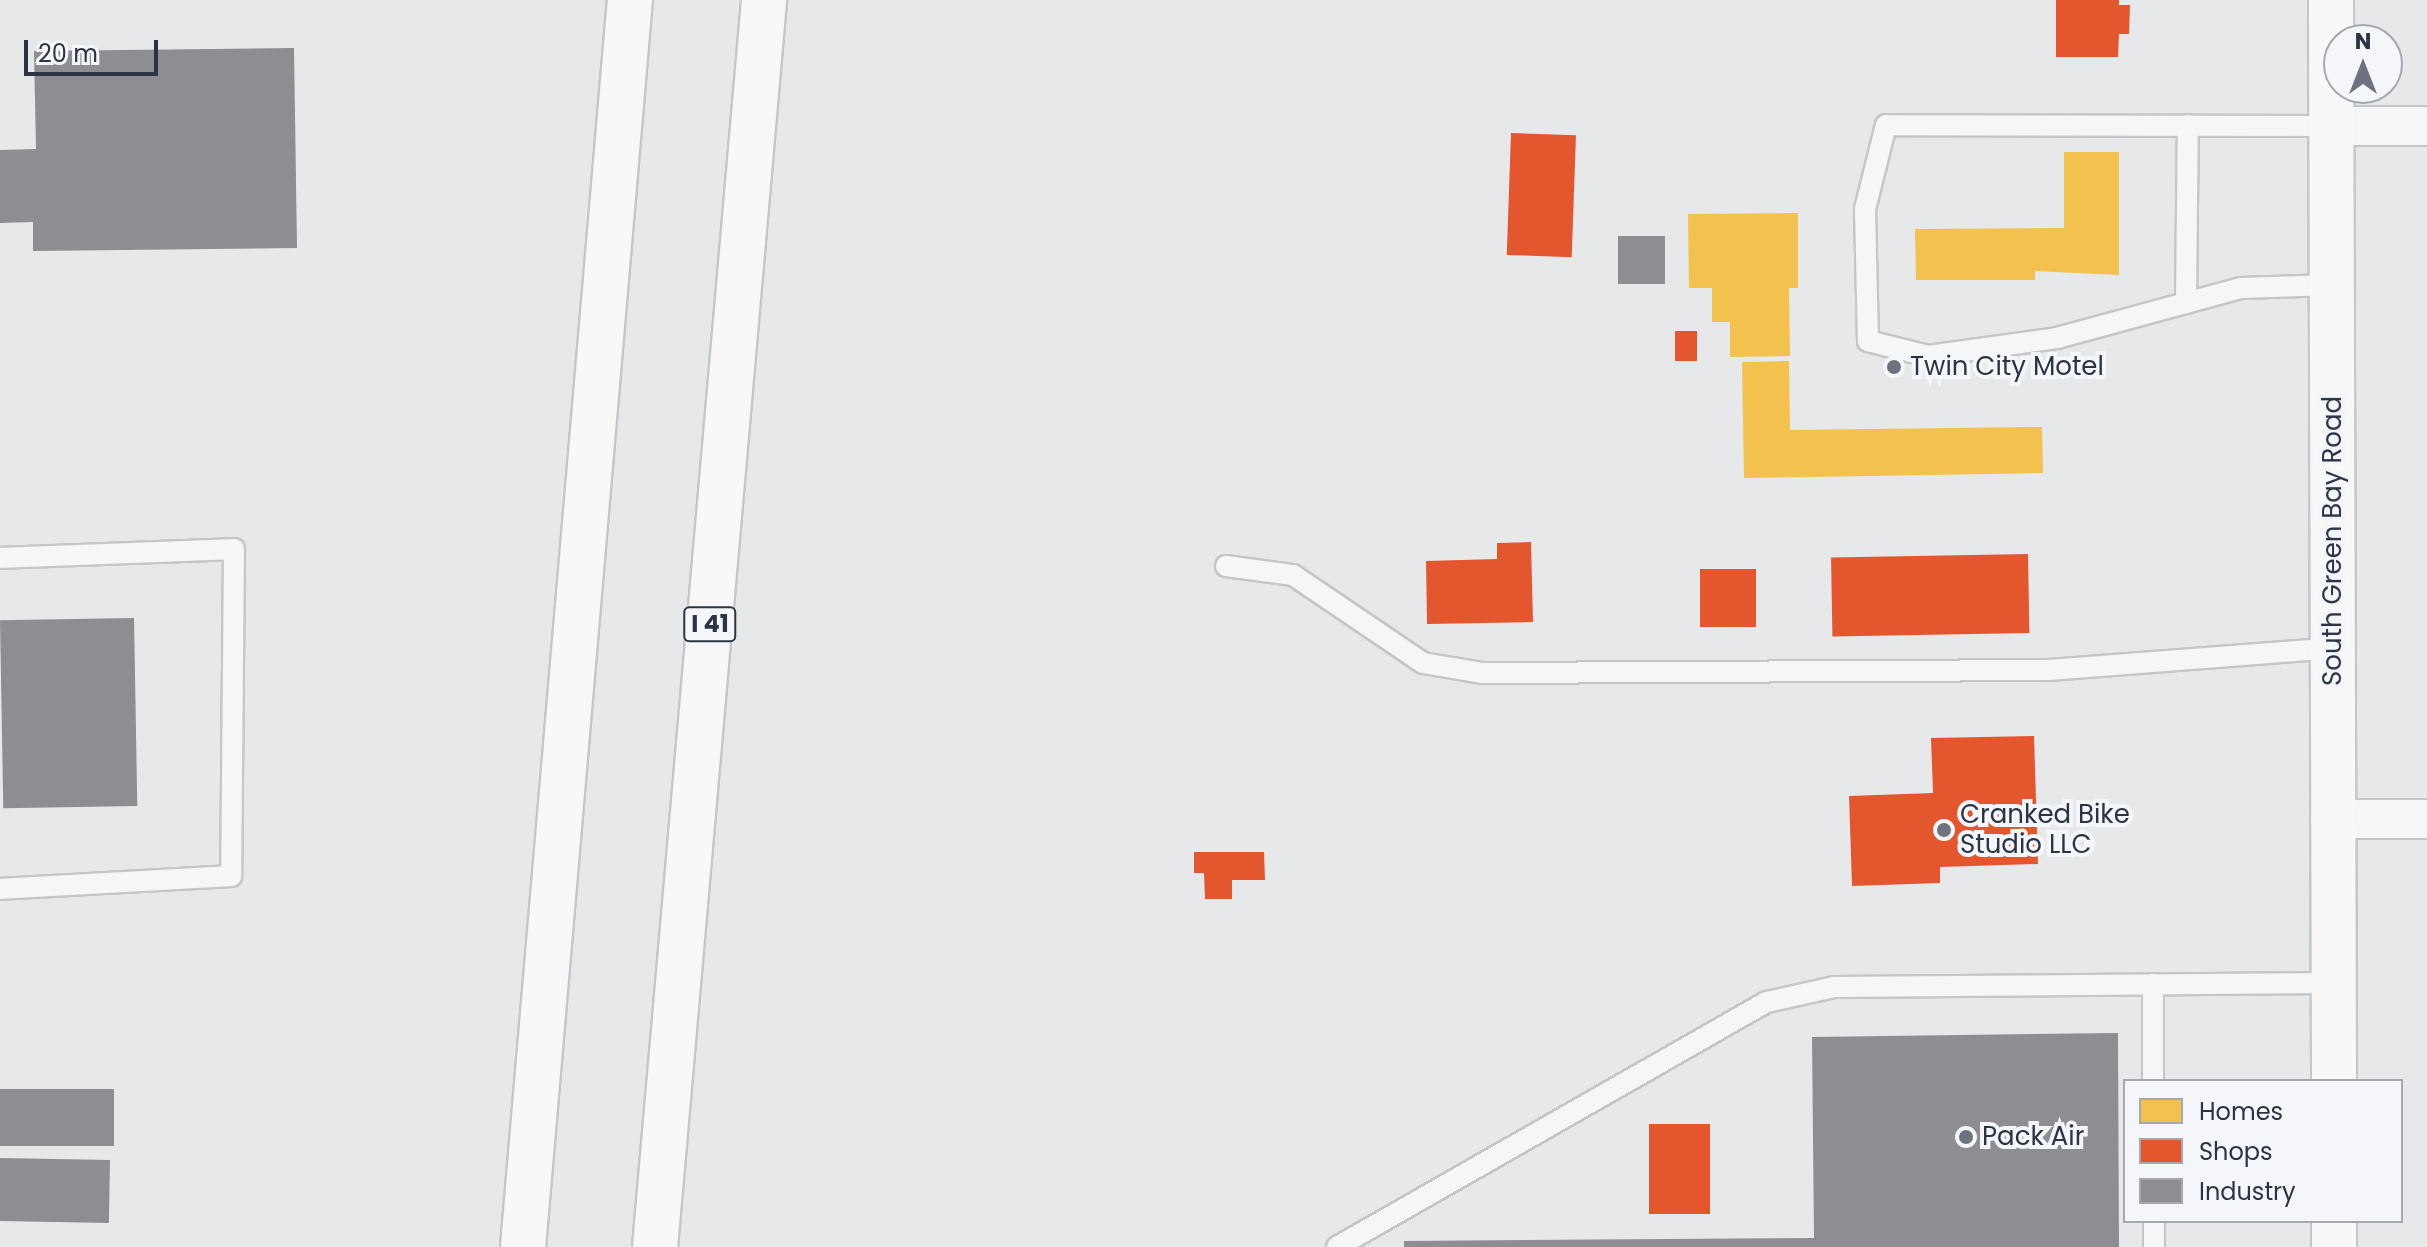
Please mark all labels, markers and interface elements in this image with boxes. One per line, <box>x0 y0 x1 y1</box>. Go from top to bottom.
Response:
scale bar <box>28 24 162 74</box>
north arrow <box>2323 24 2403 104</box>
text: N <box>2355 26 2371 57</box>
text: 20 m <box>38 37 98 70</box>
place label: Twin City Motel <box>1910 351 2104 383</box>
marker: Twin City Motel <box>1885 358 1903 376</box>
street label: South Green Bay Road <box>2317 396 2349 686</box>
road number: I 41 <box>682 604 738 644</box>
place label: Cranked Bike Studio LLC <box>1960 799 2130 860</box>
marker: Cranked Bike Studio LLC <box>1935 821 1953 839</box>
legend <box>2123 1079 2403 1223</box>
text: Homes <box>2199 1095 2283 1128</box>
place label: Pack Air <box>1982 1121 2084 1153</box>
marker: Pack Air <box>1957 1128 1975 1146</box>
text: Shops <box>2199 1135 2273 1168</box>
text: Industry <box>2199 1175 2296 1208</box>

